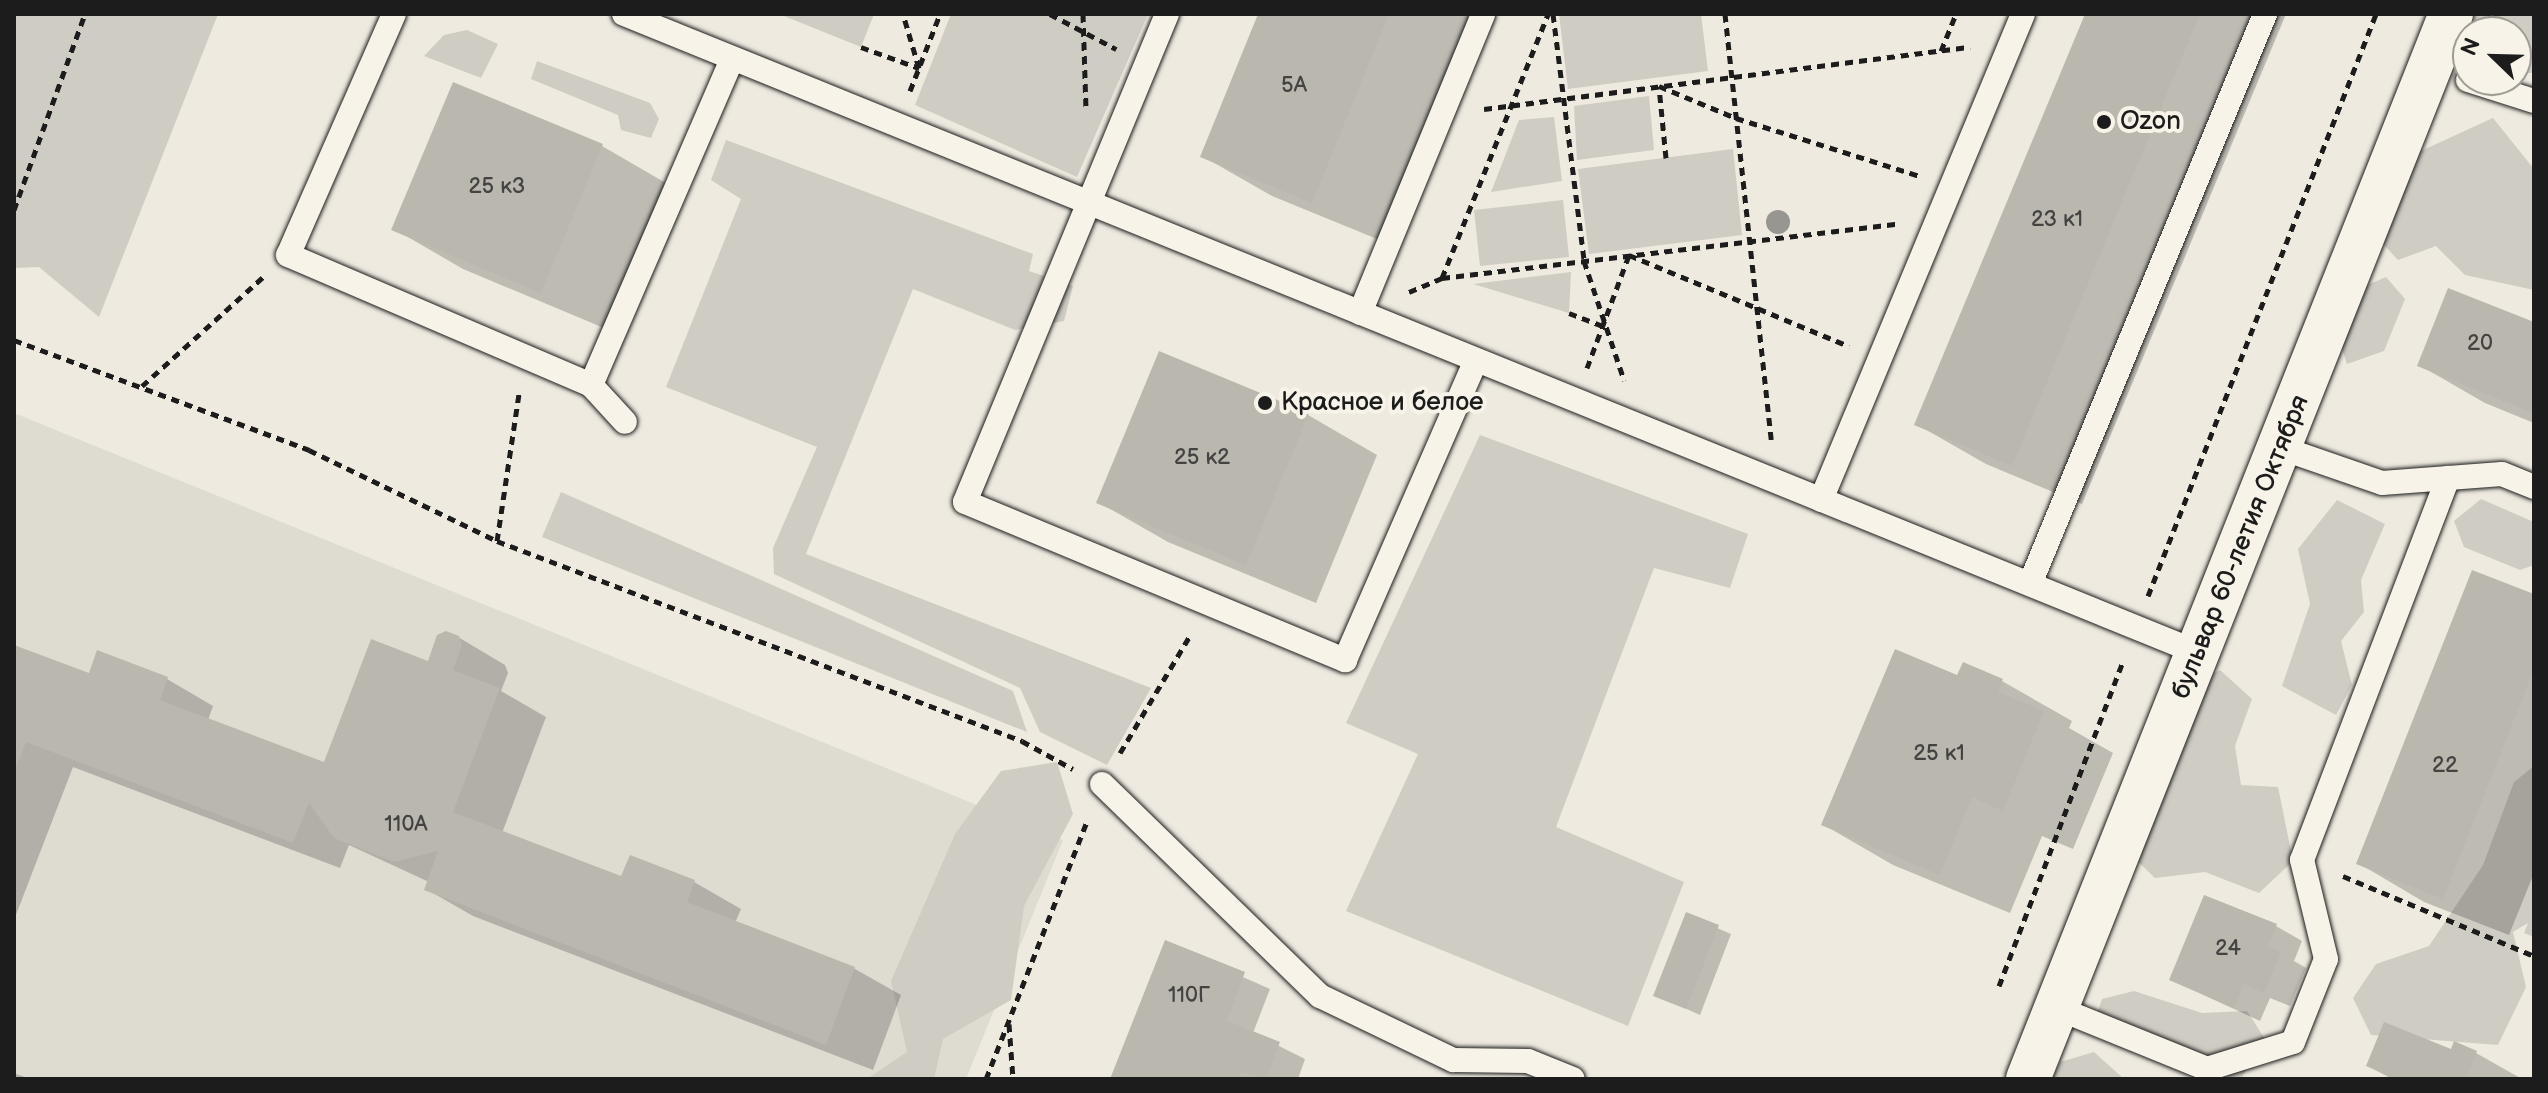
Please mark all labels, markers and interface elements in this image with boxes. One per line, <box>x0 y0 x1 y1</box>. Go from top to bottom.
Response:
north arrow <box>2452 16 2532 96</box>
text: N <box>2456 34 2487 60</box>
house number: 5А <box>1281 73 1307 99</box>
place label: Ozon <box>2120 106 2181 138</box>
marker: Ozon <box>2095 113 2113 131</box>
house number: 25 к3 <box>469 174 525 200</box>
house number: 23 к1 <box>2031 207 2083 233</box>
house number: 20 <box>2467 331 2493 357</box>
place label: Красное и белое <box>1281 387 1483 419</box>
street label: бульвар 60-летия Октября <box>2166 391 2316 703</box>
marker: Красное и белое <box>1256 394 1274 412</box>
house number: 25 к2 <box>1174 445 1230 471</box>
house number: 25 к1 <box>1913 741 1965 767</box>
house number: 22 <box>2432 753 2458 779</box>
house number: 110А <box>384 812 428 838</box>
house number: 24 <box>2215 936 2241 962</box>
house number: 110Г <box>1168 983 1210 1009</box>

